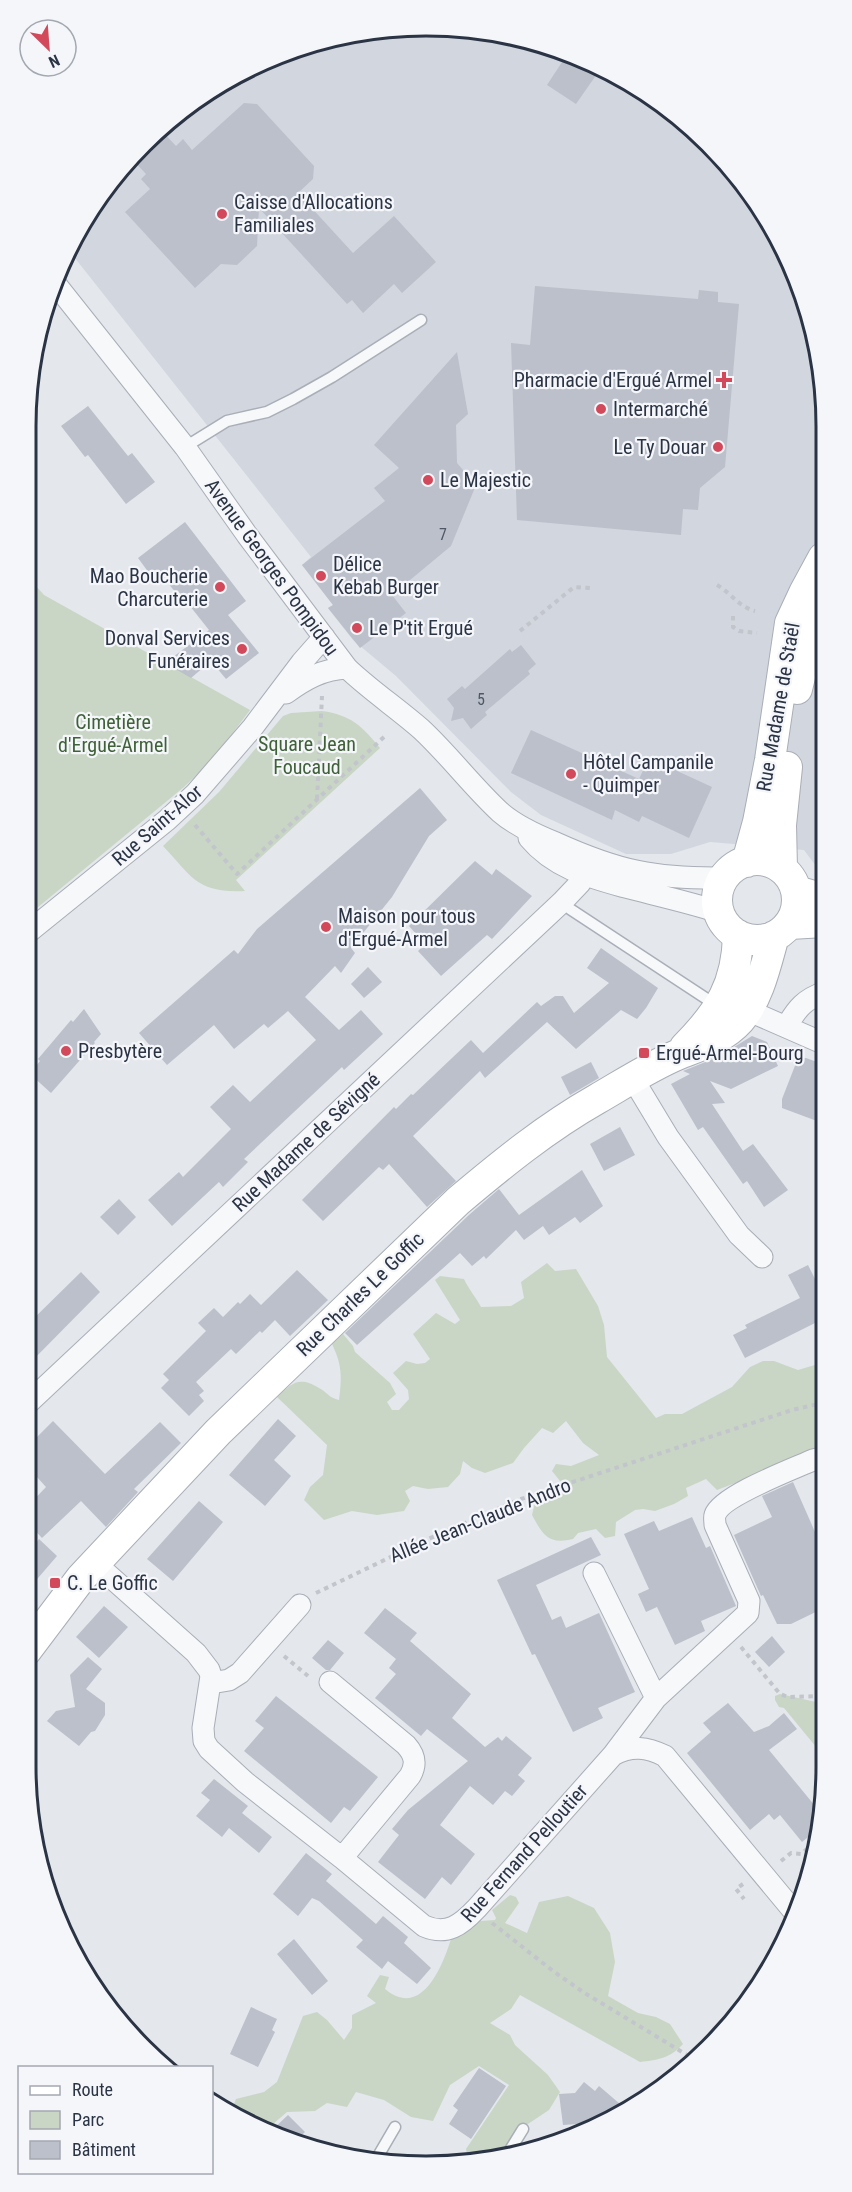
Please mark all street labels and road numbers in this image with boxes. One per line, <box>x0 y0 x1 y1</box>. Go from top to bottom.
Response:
street label: Avenue Georges Pompidou <box>200 474 344 660</box>
street label: Rue Madame de Staël <box>751 621 805 793</box>
street label: Rue Saint-Alor <box>107 779 207 871</box>
street label: Rue Madame de Sévigné <box>227 1067 385 1217</box>
street label: Rue Charles Le Goffic <box>291 1227 429 1361</box>
street label: Allée Jean-Claude Andro <box>386 1473 574 1567</box>
street label: Rue Fernand Pelloutier <box>456 1779 592 1927</box>

